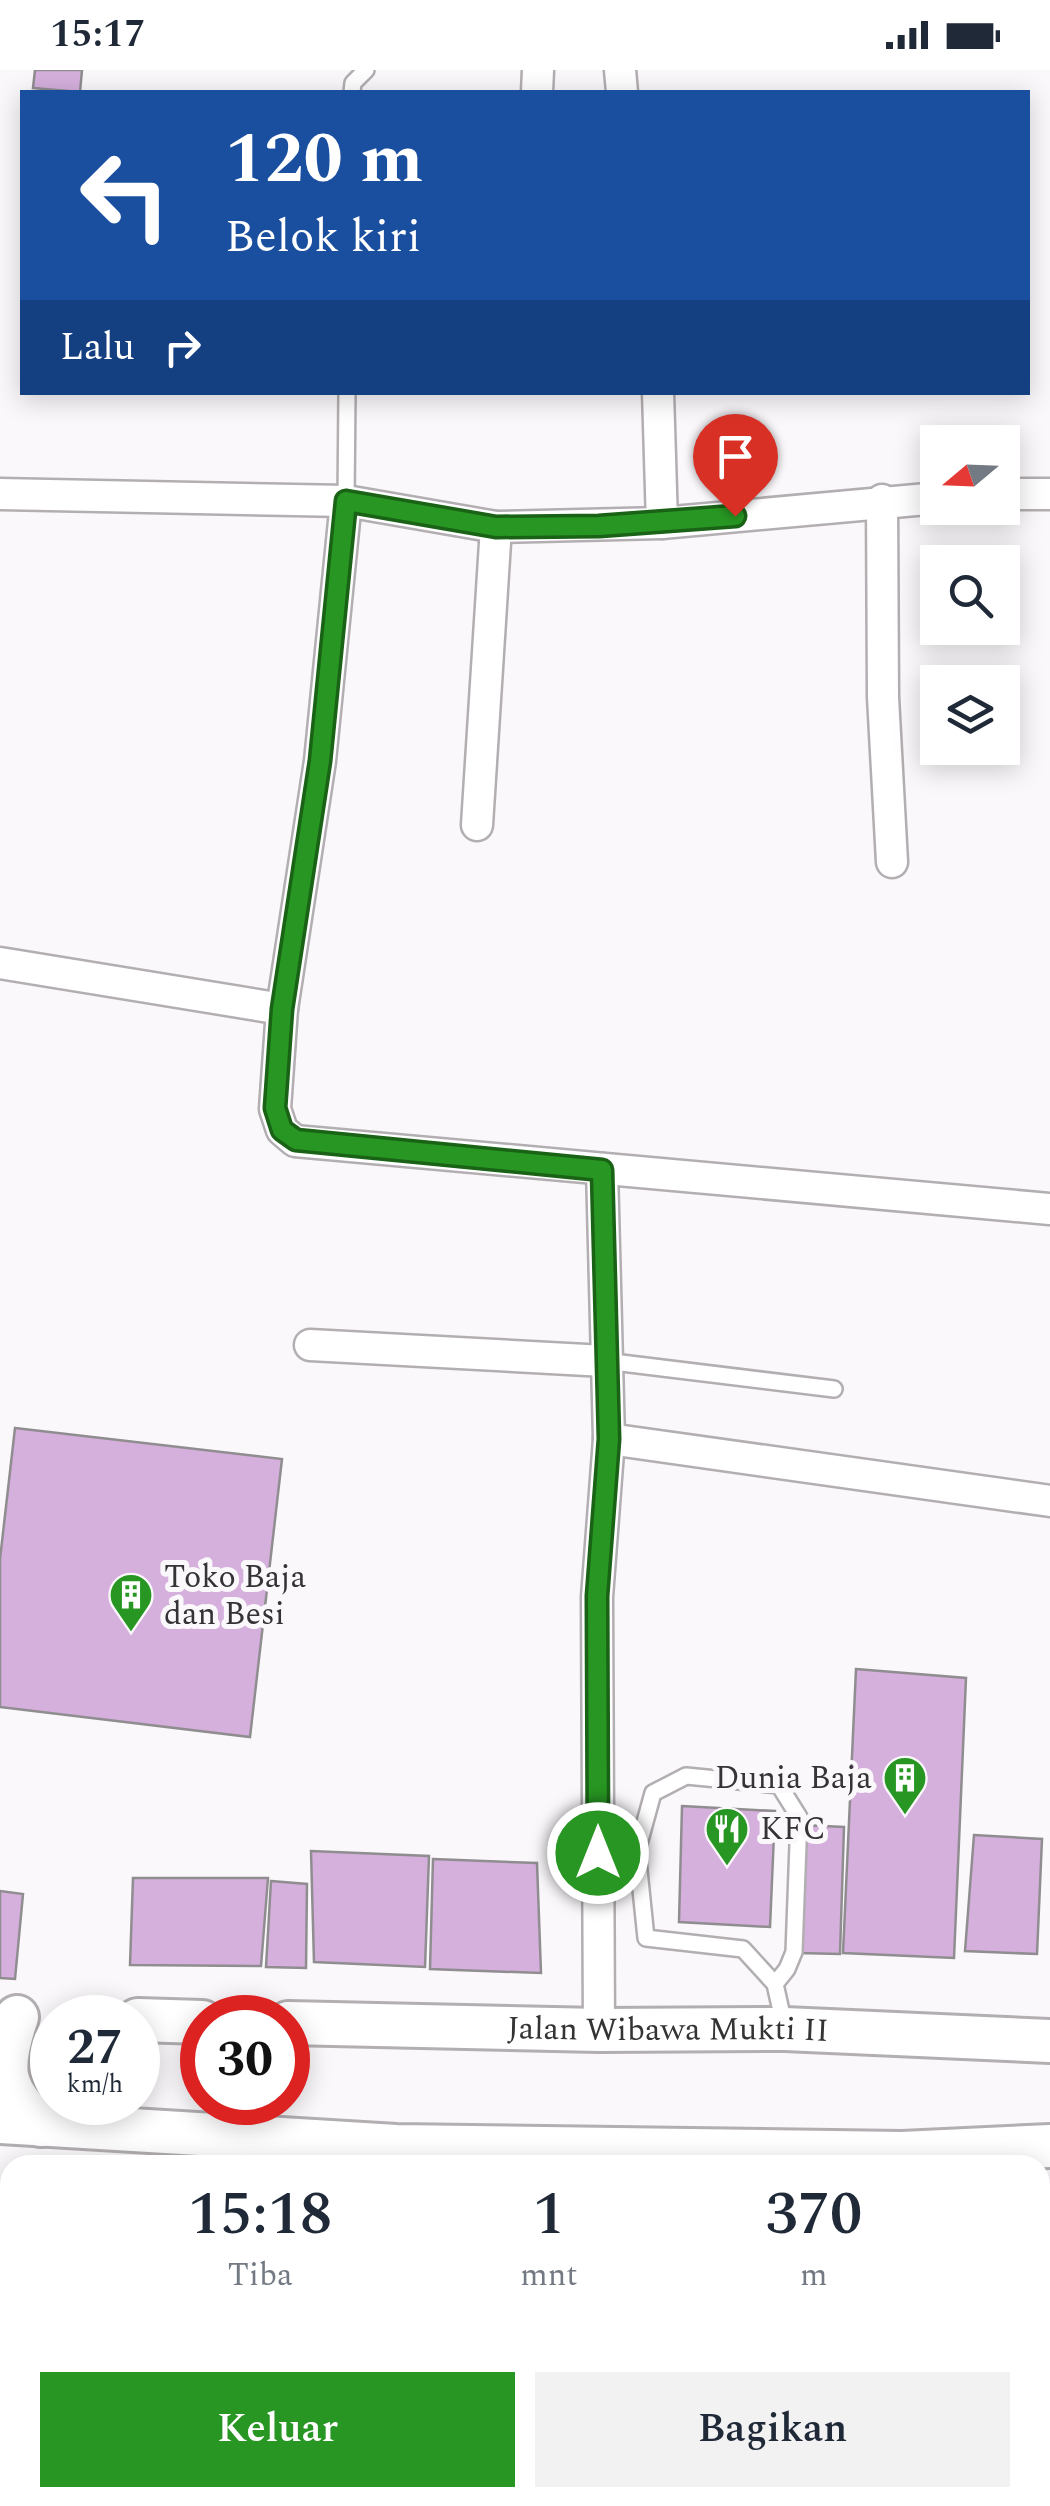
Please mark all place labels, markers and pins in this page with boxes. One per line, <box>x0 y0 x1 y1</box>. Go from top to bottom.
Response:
pin <box>693 414 778 517</box>
place label: Toko Baja dan Besi <box>164 1553 306 1639</box>
building icon: Toko Baja dan Besi <box>108 1572 154 1633</box>
place label: Dunia Baja <box>715 1754 872 1803</box>
building icon: Dunia Baja <box>882 1755 928 1816</box>
place label: KFC <box>760 1805 826 1854</box>
restaurant icon: KFC <box>704 1806 750 1867</box>

